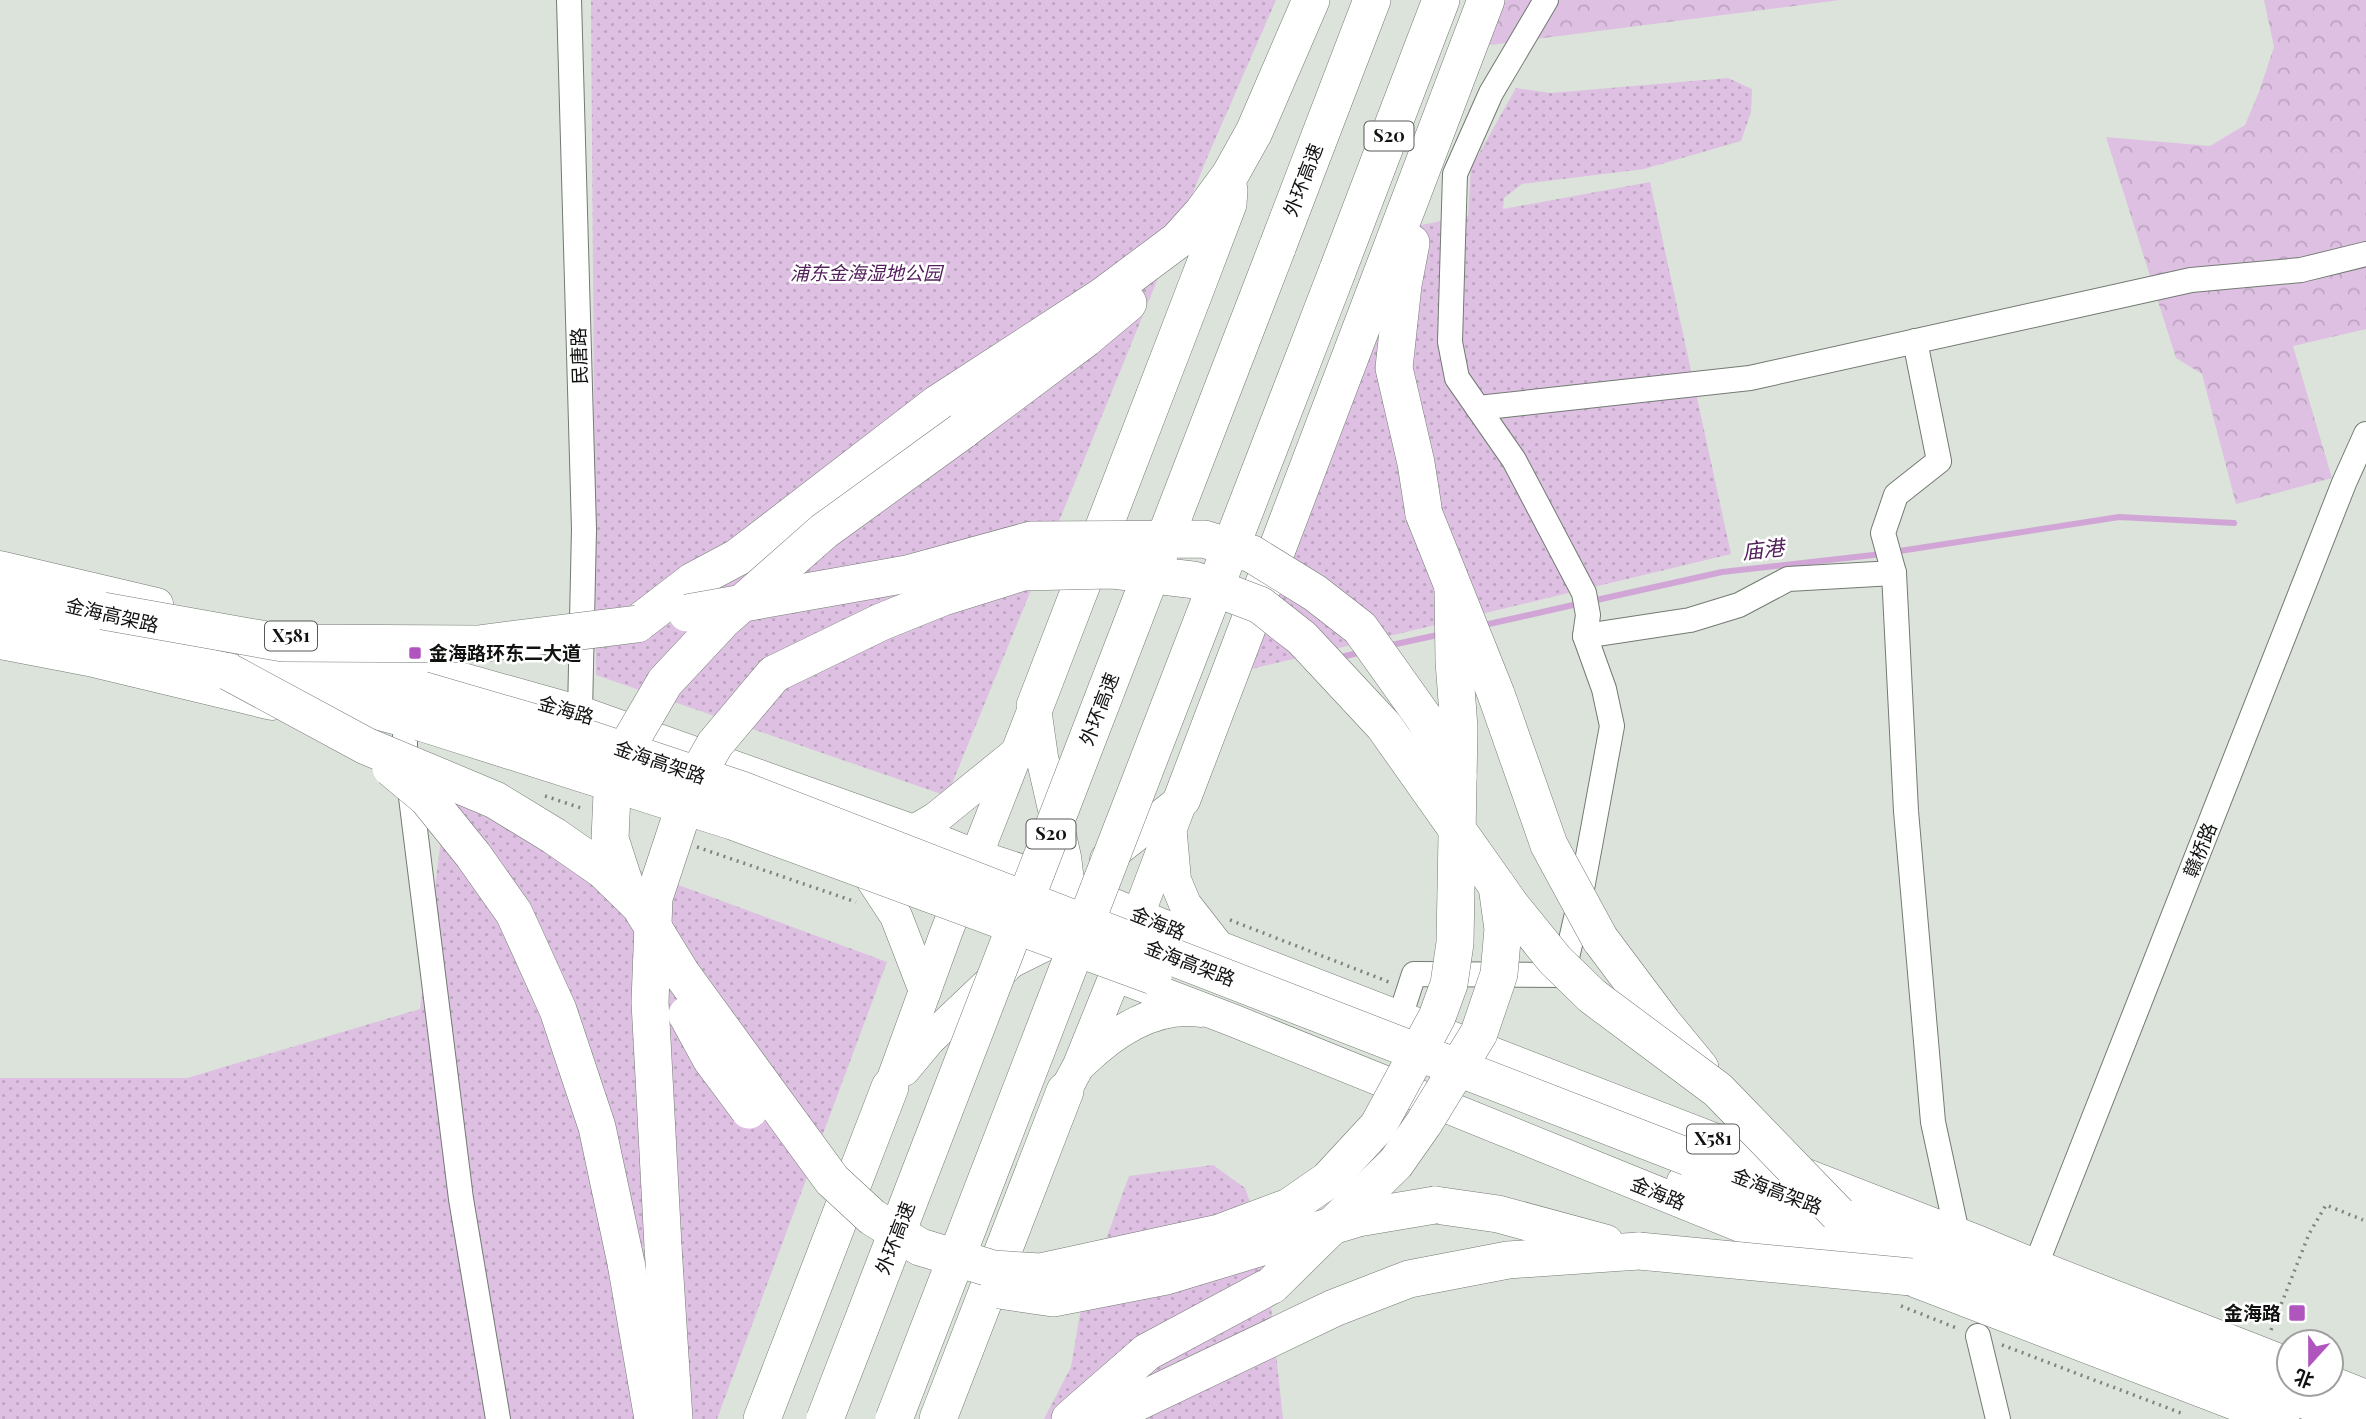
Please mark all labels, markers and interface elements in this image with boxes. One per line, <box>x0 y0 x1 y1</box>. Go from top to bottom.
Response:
road number: S20 <box>1364 121 1414 150</box>
street label: 外环高速 <box>1276 139 1328 220</box>
park label: 浦东金海湿地公园 <box>790 259 945 285</box>
street label: 民唐路 <box>564 327 592 385</box>
water label: 庙港 <box>1740 532 1788 564</box>
street label: 金海高架路 <box>63 591 161 637</box>
road number: X581 <box>265 622 317 650</box>
place label: 金海路环东二大道 <box>429 639 581 665</box>
marker: 金海路环东二大道 <box>407 645 423 661</box>
street label: 外环高速 <box>1072 668 1124 749</box>
street label: 金海路 <box>535 689 597 729</box>
street label: 金海高架路 <box>611 733 709 789</box>
street label: 赣桥路 <box>2176 818 2222 881</box>
road number: S20 <box>1026 820 1076 848</box>
street label: 金海路 <box>1127 899 1190 945</box>
street label: 金海高架路 <box>1141 933 1239 991</box>
road number: X581 <box>1687 1124 1739 1154</box>
street label: 金海高架路 <box>1728 1161 1826 1219</box>
street label: 金海路 <box>1627 1169 1690 1215</box>
street label: 外环高速 <box>868 1197 920 1278</box>
place label: 金海路 <box>2224 1299 2281 1325</box>
marker: 金海路 <box>2287 1303 2307 1323</box>
north arrow <box>2275 1328 2345 1398</box>
text: 北 <box>2290 1364 2317 1395</box>

